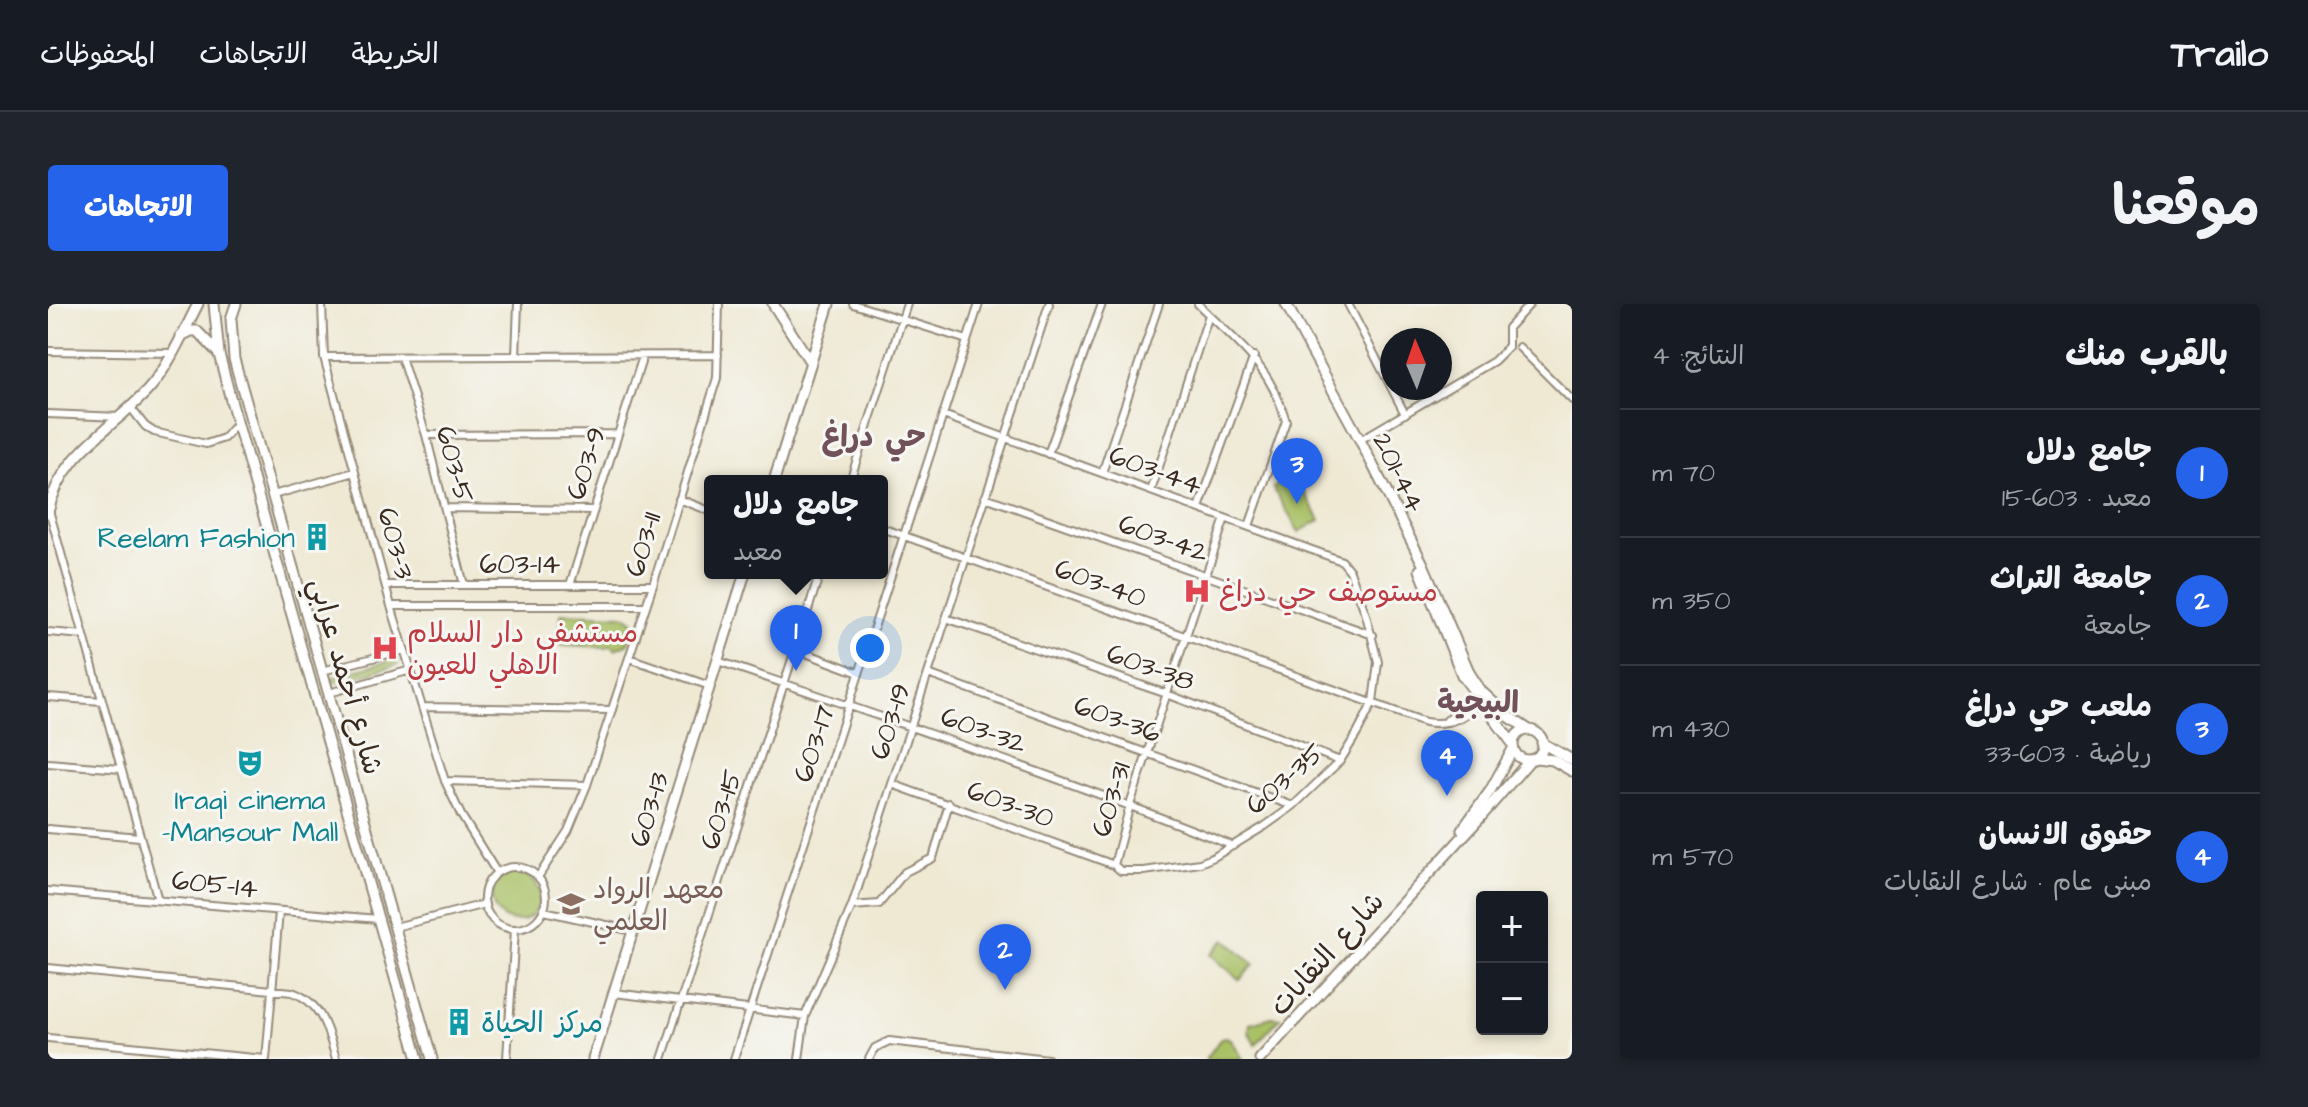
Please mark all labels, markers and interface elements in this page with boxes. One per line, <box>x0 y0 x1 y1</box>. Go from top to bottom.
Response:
text: Trailo <box>2171 29 2268 81</box>
text: المحفوظات <box>40 35 155 74</box>
text: الاتجاهات <box>199 35 307 74</box>
text: الخريطة <box>351 35 439 74</box>
button: الاتجاهات <box>48 165 228 251</box>
text: موقعنا <box>2112 169 2260 247</box>
north arrow <box>1380 328 1452 400</box>
text: بالقرب منك <box>2065 331 2228 379</box>
text: النتائج: 4 <box>1652 338 1744 374</box>
district label: حي دراغ <box>822 416 926 462</box>
street label: 603-5 <box>426 422 484 507</box>
street label: 603-9 <box>556 422 616 505</box>
street label: 201-44 <box>1363 426 1435 519</box>
text: جامع دلال <box>2026 430 2152 472</box>
street label: 603-44 <box>1104 436 1207 505</box>
pin: 3 <box>1271 438 1323 504</box>
text: 70 m <box>1652 455 1715 491</box>
text: 1 <box>2200 455 2204 491</box>
popup <box>704 475 888 579</box>
text: معبد · 603-15 <box>2002 480 2152 516</box>
text: جامع دلال <box>733 484 859 526</box>
street label: 603-3 <box>367 503 424 583</box>
street label: 603-42 <box>1113 504 1214 573</box>
street label: 603-11 <box>615 507 672 581</box>
place label: Reelam Fashion <box>98 519 295 558</box>
building icon: Reelam Fashion <box>302 522 332 552</box>
text: معبد <box>733 534 783 570</box>
street label: 603-14 <box>480 545 560 584</box>
street label: 603-40 <box>1049 549 1152 618</box>
text: جامعة التراث <box>1990 558 2152 600</box>
street label: شارع أحمد عرابي <box>295 573 392 780</box>
place label: مستوصف حي دراغ <box>1219 573 1438 616</box>
hospital icon: مستوصف حي دراغ <box>1182 576 1212 606</box>
text: 350 m <box>1652 583 1731 619</box>
text: 2 <box>2195 583 2209 619</box>
pin: 1 <box>770 605 822 671</box>
text: جامعة <box>2084 608 2152 644</box>
place label: مستشفى دار السلام الاهلي للعيون <box>407 614 638 689</box>
your location <box>850 628 890 668</box>
hospital icon: مستشفى دار السلام الاهلي للعيون <box>370 633 400 663</box>
street label: 603-38 <box>1101 634 1200 701</box>
street label: 603-19 <box>860 678 921 764</box>
district label: البيجية <box>1437 682 1519 724</box>
street label: 603-36 <box>1069 686 1166 753</box>
text: ملعب حي دراغ <box>1965 686 2152 728</box>
street label: 603-32 <box>935 697 1032 764</box>
street label: 603-17 <box>784 700 845 787</box>
text: 430 m <box>1652 711 1730 747</box>
text: 3 <box>2195 711 2209 747</box>
pin: 4 <box>1421 730 1473 796</box>
street label: 603-35 <box>1237 734 1333 824</box>
text: رياضة · 603-33 <box>1985 736 2152 772</box>
theatre icon: Iraqi cinema -Mansour Mall <box>235 748 265 778</box>
street label: 603-31 <box>1082 757 1141 841</box>
street label: 603-15 <box>690 764 753 854</box>
street label: 603-13 <box>620 767 679 851</box>
street label: 603-30 <box>961 771 1059 838</box>
place label: Iraqi cinema -Mansour Mall <box>162 781 339 852</box>
text: حقوق الانسان <box>1979 814 2152 856</box>
text: 570 m <box>1652 839 1733 875</box>
text: 4 <box>2193 839 2211 875</box>
street label: 605-14 <box>170 861 260 908</box>
text: مبنى عام · شارع النقابات <box>1884 864 2152 900</box>
place label: معهد الرواد العلمي <box>593 870 724 945</box>
street label: شارع النقابات <box>1261 883 1394 1025</box>
school or university icon: معهد الرواد العلمي <box>556 889 586 919</box>
map controls <box>1476 891 1548 1035</box>
button: + <box>1476 891 1548 963</box>
pin: 2 <box>979 924 1031 990</box>
button: − <box>1476 963 1548 1035</box>
place label: مركز الحياة <box>481 1004 603 1043</box>
building icon: مركز الحياة <box>444 1007 474 1037</box>

